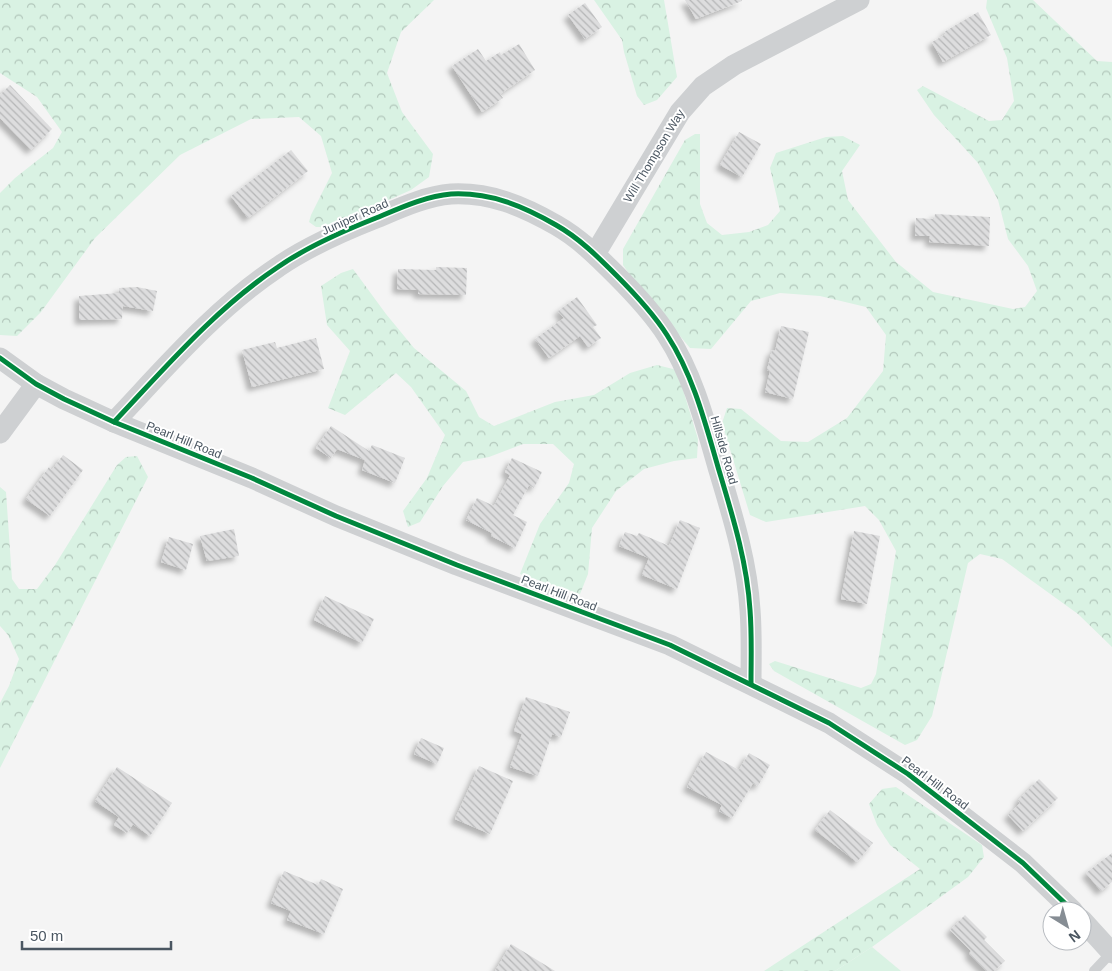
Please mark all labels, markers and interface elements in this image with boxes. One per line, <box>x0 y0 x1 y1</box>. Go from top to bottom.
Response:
street label: Will Thompson Way <box>621 107 687 205</box>
street label: Juniper Road <box>320 196 390 238</box>
street label: Hillside Road <box>708 414 740 486</box>
street label: Pearl Hill Road <box>144 419 224 461</box>
street label: Pearl Hill Road <box>519 572 599 614</box>
street label: Pearl Hill Road <box>899 753 971 813</box>
north arrow <box>1042 901 1092 951</box>
scale bar <box>22 918 171 950</box>
text: 50 m <box>30 927 63 944</box>
text: N <box>1066 927 1084 946</box>

